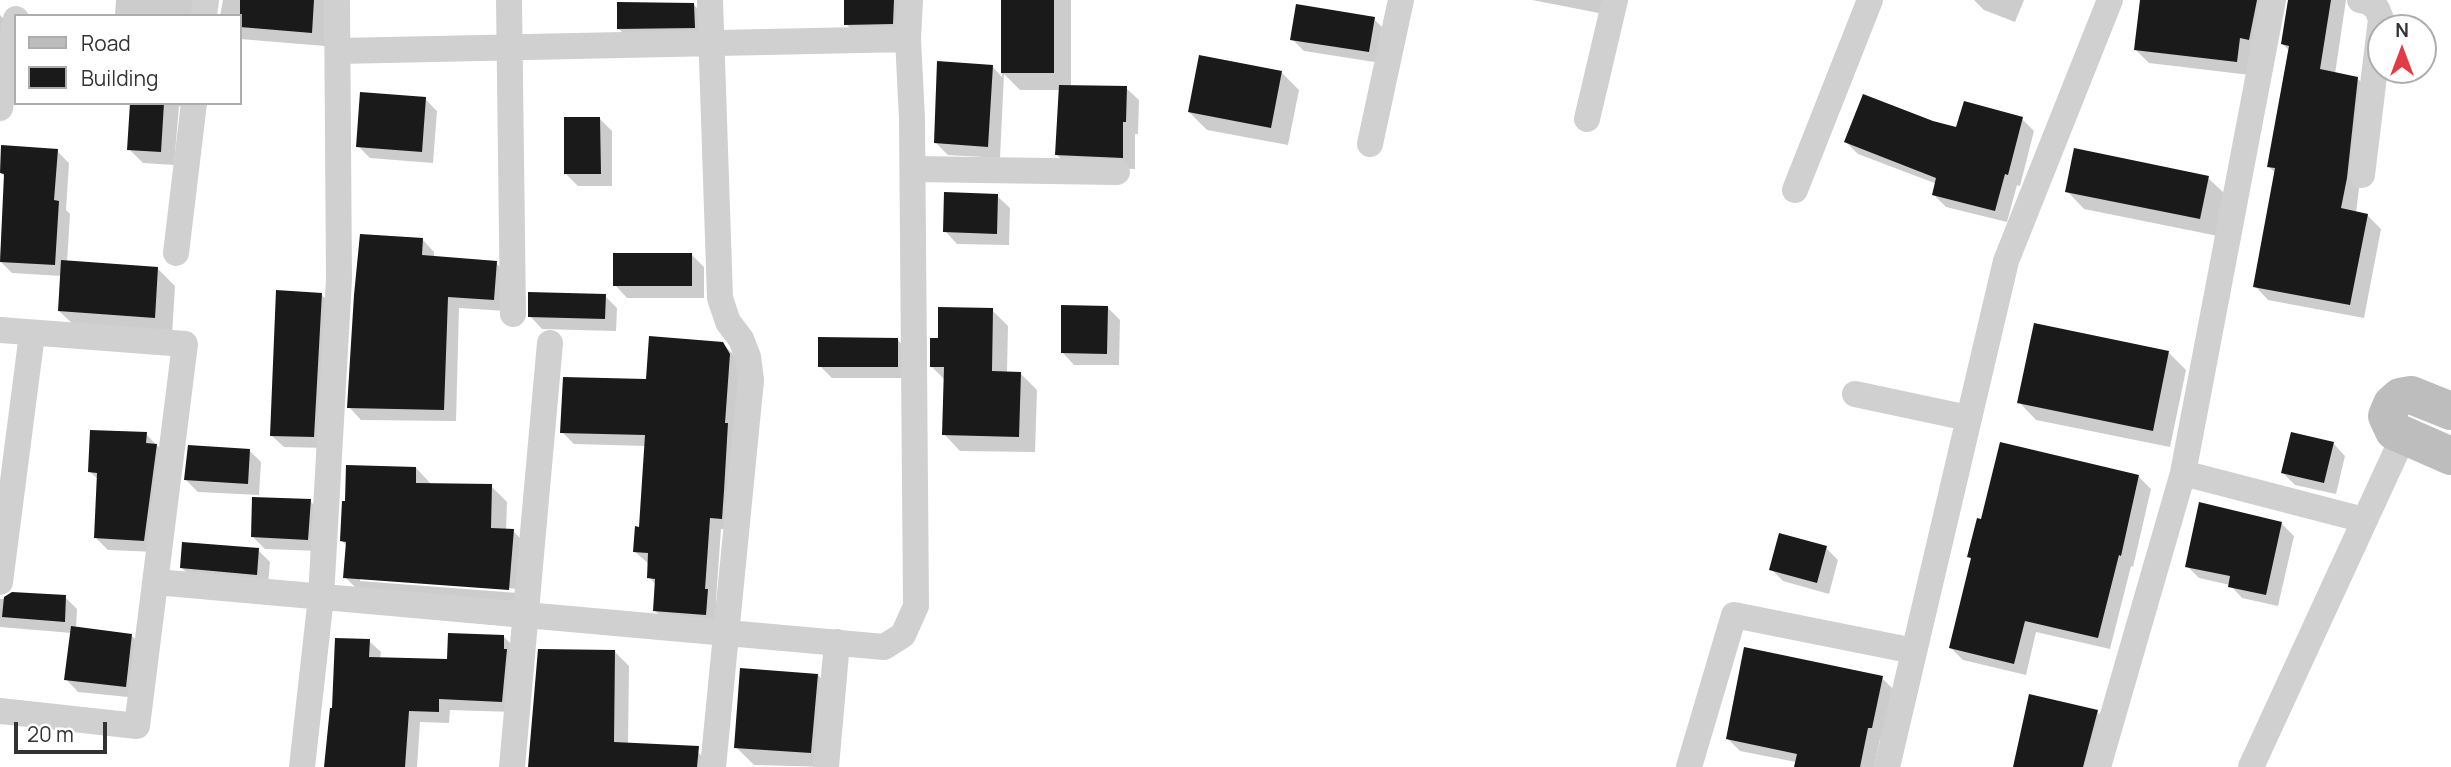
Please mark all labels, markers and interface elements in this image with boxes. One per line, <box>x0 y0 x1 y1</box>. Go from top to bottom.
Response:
legend <box>14 14 242 105</box>
north arrow <box>2367 14 2437 84</box>
text: N <box>2395 17 2409 43</box>
text: Road <box>81 29 131 57</box>
text: Building <box>81 64 158 92</box>
scale bar <box>18 708 110 752</box>
text: 20 m <box>27 720 74 748</box>

